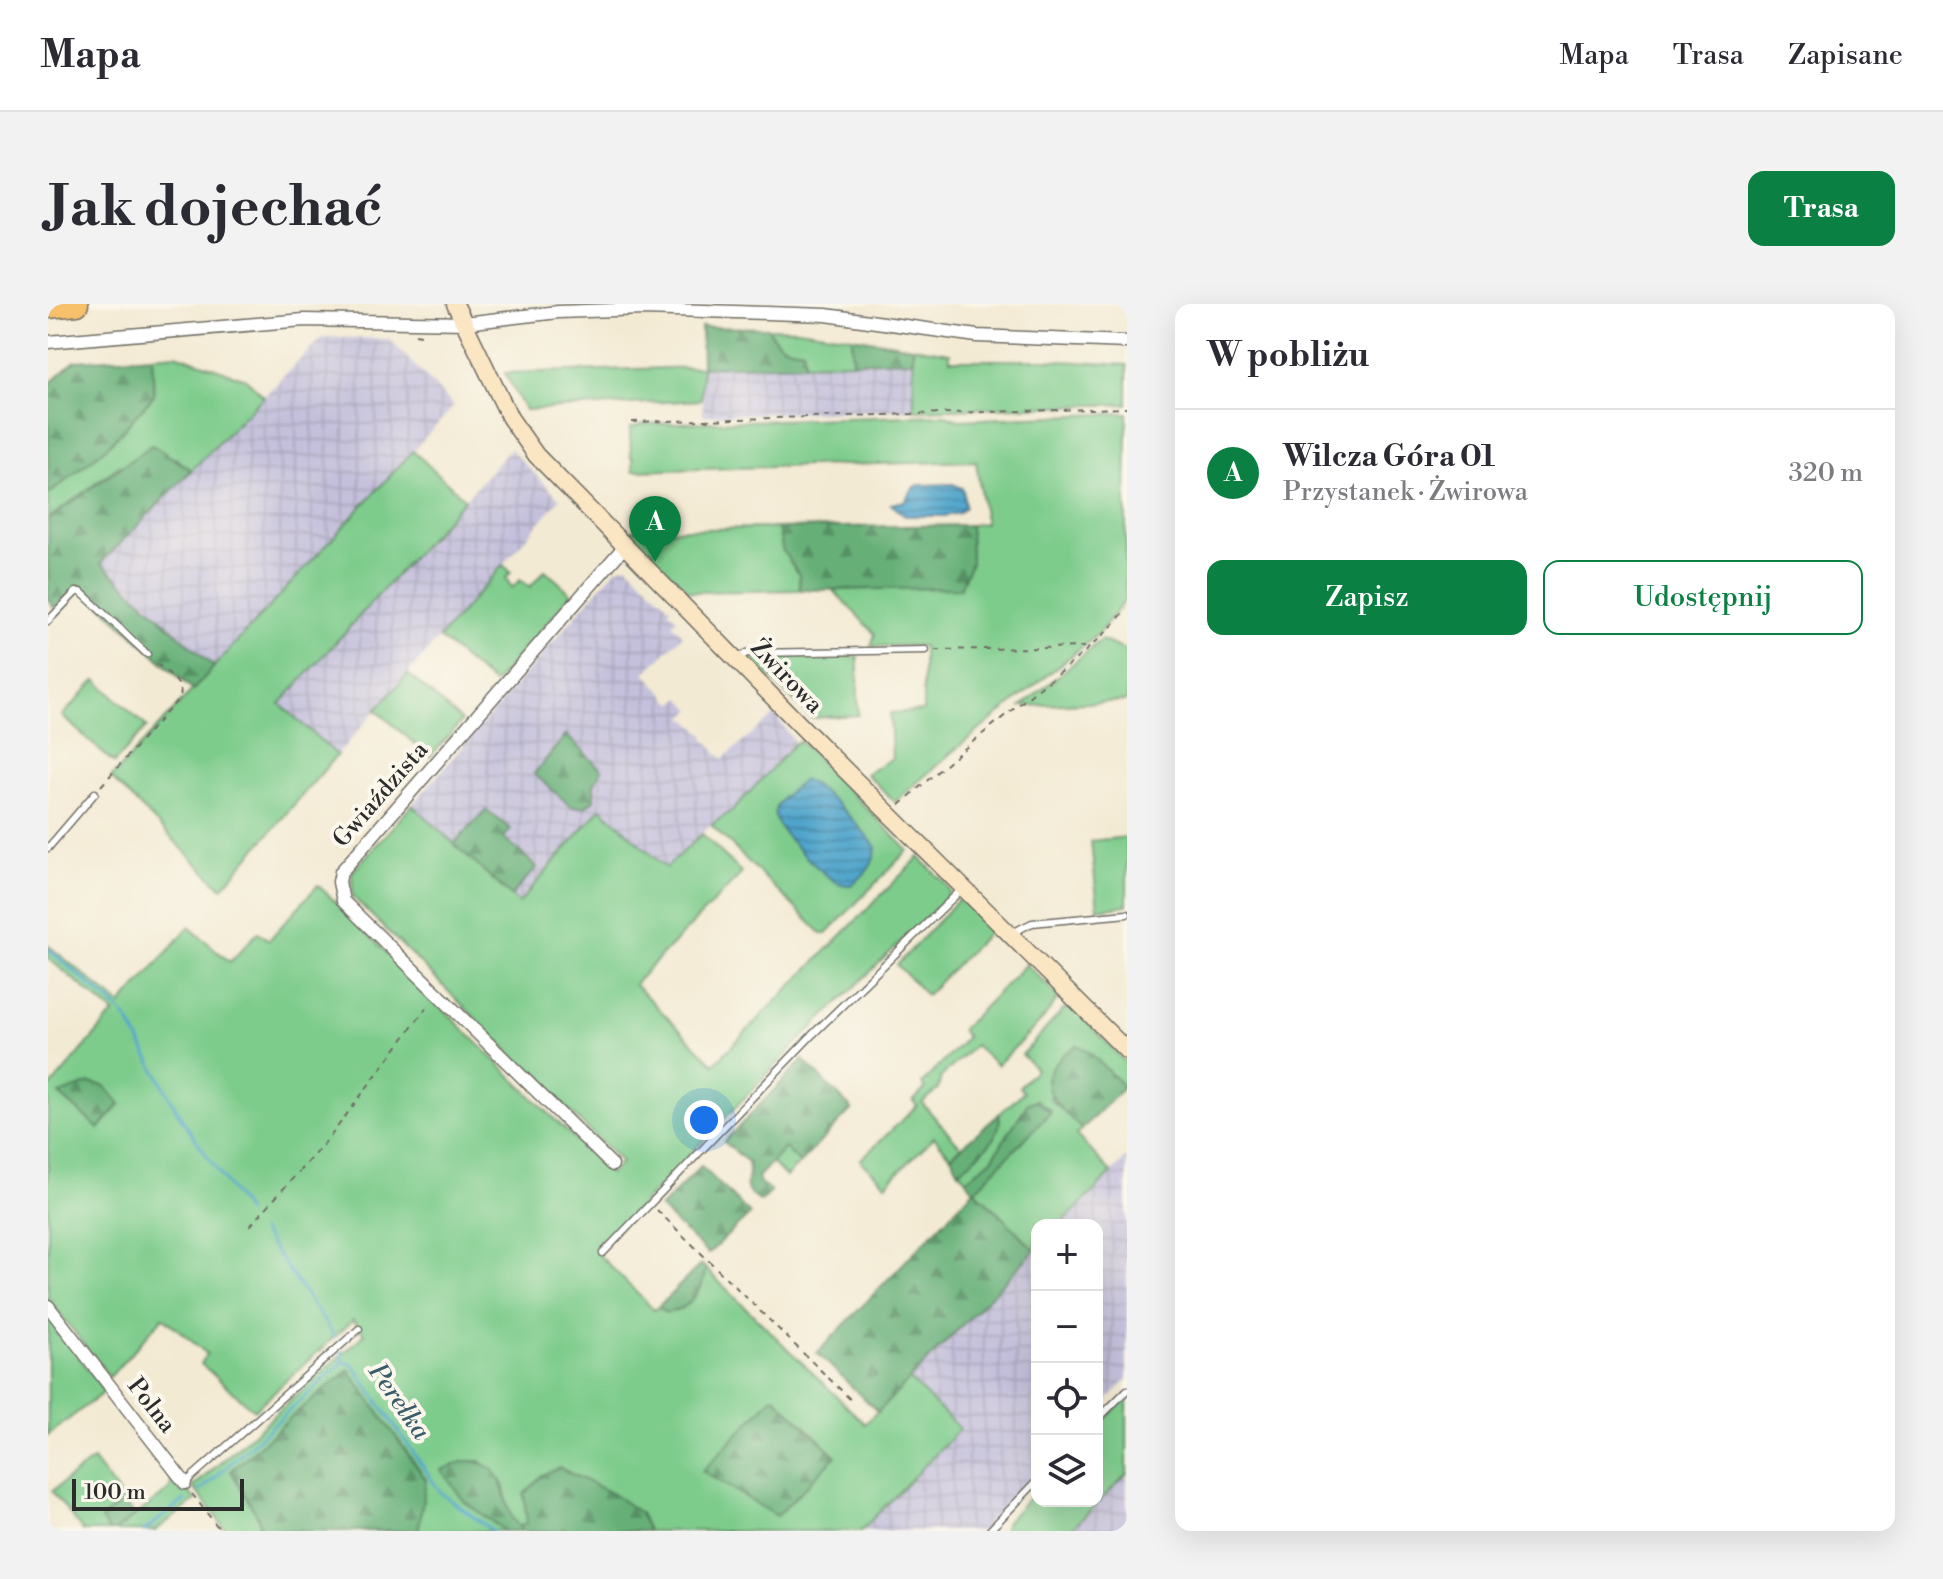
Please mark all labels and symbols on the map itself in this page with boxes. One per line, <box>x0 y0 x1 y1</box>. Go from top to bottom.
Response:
pin: A <box>629 496 681 562</box>
street label: Żwirowa <box>744 633 830 721</box>
street label: Gwiaździsta <box>327 735 435 854</box>
your location <box>684 1100 724 1140</box>
water label: Perełka <box>361 1356 437 1446</box>
street label: Polna <box>120 1372 183 1440</box>
scale bar <box>72 1475 244 1511</box>

